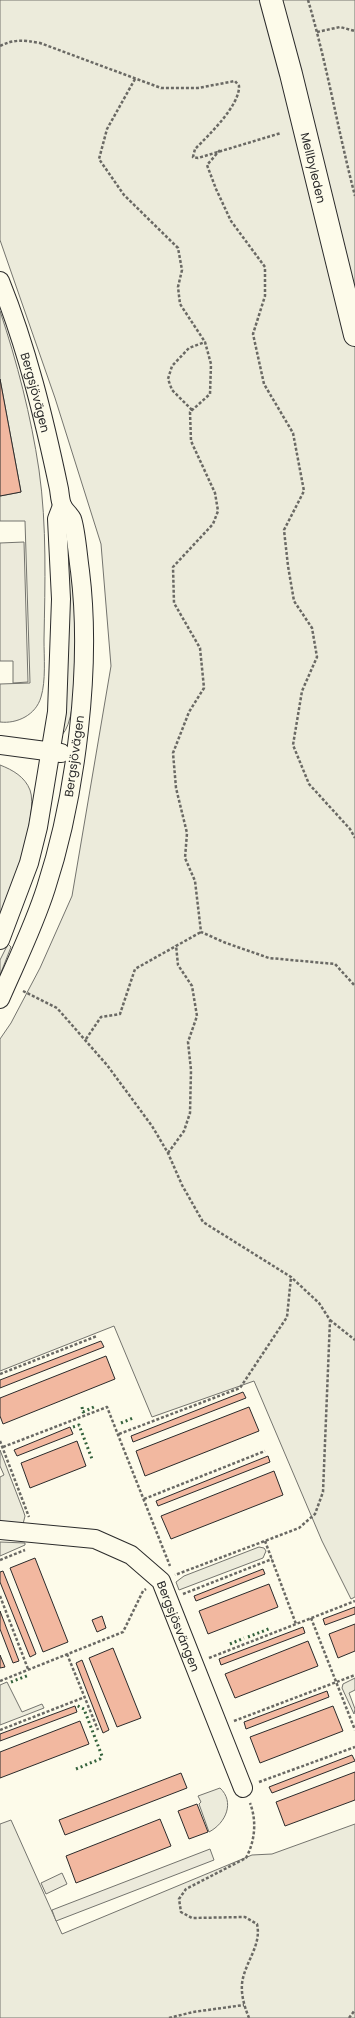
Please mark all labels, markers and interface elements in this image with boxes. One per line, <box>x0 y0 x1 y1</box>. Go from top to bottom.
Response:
street label: Mellbyleden <box>297 130 331 205</box>
street label: Bergsjövägen <box>17 350 55 434</box>
street label: Bergsjövägen <box>60 714 88 798</box>
street label: Bergsjösvängen <box>153 1578 205 1674</box>

